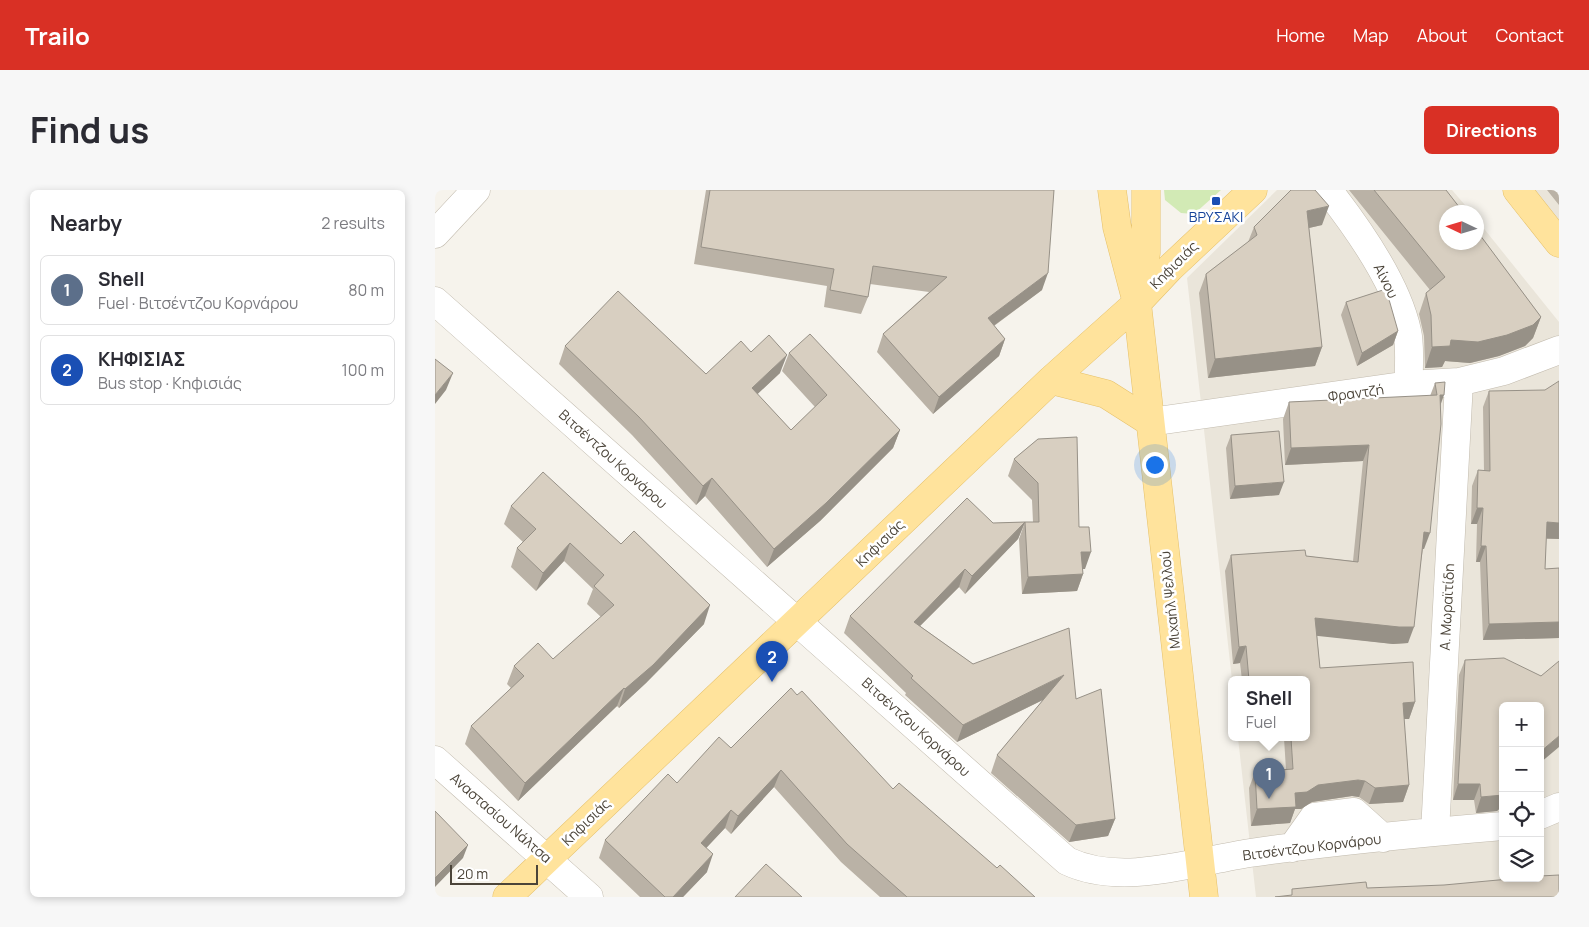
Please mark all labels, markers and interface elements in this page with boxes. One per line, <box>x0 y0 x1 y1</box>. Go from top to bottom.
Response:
text: Trailo <box>25 19 90 52</box>
text: Home <box>1276 23 1325 47</box>
text: Map <box>1353 23 1389 47</box>
text: About <box>1417 23 1467 47</box>
text: Contact <box>1495 23 1564 47</box>
text: Find us <box>30 106 149 154</box>
button: Directions <box>1424 106 1559 154</box>
marker: ΒΡΥΣΑΚΙ <box>1210 195 1222 207</box>
north arrow <box>1439 205 1484 250</box>
place label: ΒΡΥΣΑΚΙ <box>1189 207 1243 226</box>
text: Nearby <box>50 209 122 237</box>
text: 2 results <box>321 212 385 234</box>
street label: Κηφισιάς <box>1145 236 1202 293</box>
street label: Αίνου <box>1370 260 1403 301</box>
text: Shell <box>98 266 144 292</box>
text: 1 <box>63 279 71 301</box>
text: 80 m <box>348 279 384 301</box>
text: Fuel · Βιτσέντζου Κορνάρου <box>98 292 298 314</box>
text: ΚΗΦΙΣΙΑΣ <box>98 346 186 372</box>
text: 2 <box>62 359 72 381</box>
text: 100 m <box>341 359 384 381</box>
text: Bus stop · Κηφισιάς <box>98 372 242 394</box>
street label: Φραντζή <box>1327 379 1385 406</box>
street label: Βιτσέντζου Κορνάρου <box>555 405 672 512</box>
your location <box>1142 452 1168 478</box>
street label: Κηφισιάς <box>851 515 908 571</box>
street label: Μιχαήλ Ψελλού <box>1155 550 1184 650</box>
street label: Α. Μωραϊτίδη <box>1435 563 1458 651</box>
pin: 2 <box>756 641 788 682</box>
street label: Βιτσέντζου Κορνάρου <box>858 673 975 780</box>
popup <box>1228 676 1310 741</box>
text: Shell <box>1246 685 1292 711</box>
map controls <box>1499 702 1544 882</box>
button: + <box>1499 702 1544 747</box>
text: Fuel <box>1246 711 1276 733</box>
button: − <box>1499 747 1544 792</box>
pin: 1 <box>1253 758 1285 799</box>
street label: Αναστασίου Νάλτσα <box>447 768 556 867</box>
button: locate <box>1499 792 1544 837</box>
street label: Κηφισιάς <box>557 794 614 850</box>
street label: Βιτσέντζου Κορνάρου <box>1241 829 1382 864</box>
button: layers <box>1499 837 1544 882</box>
scale bar <box>450 862 537 885</box>
text: 20 m <box>457 864 488 883</box>

